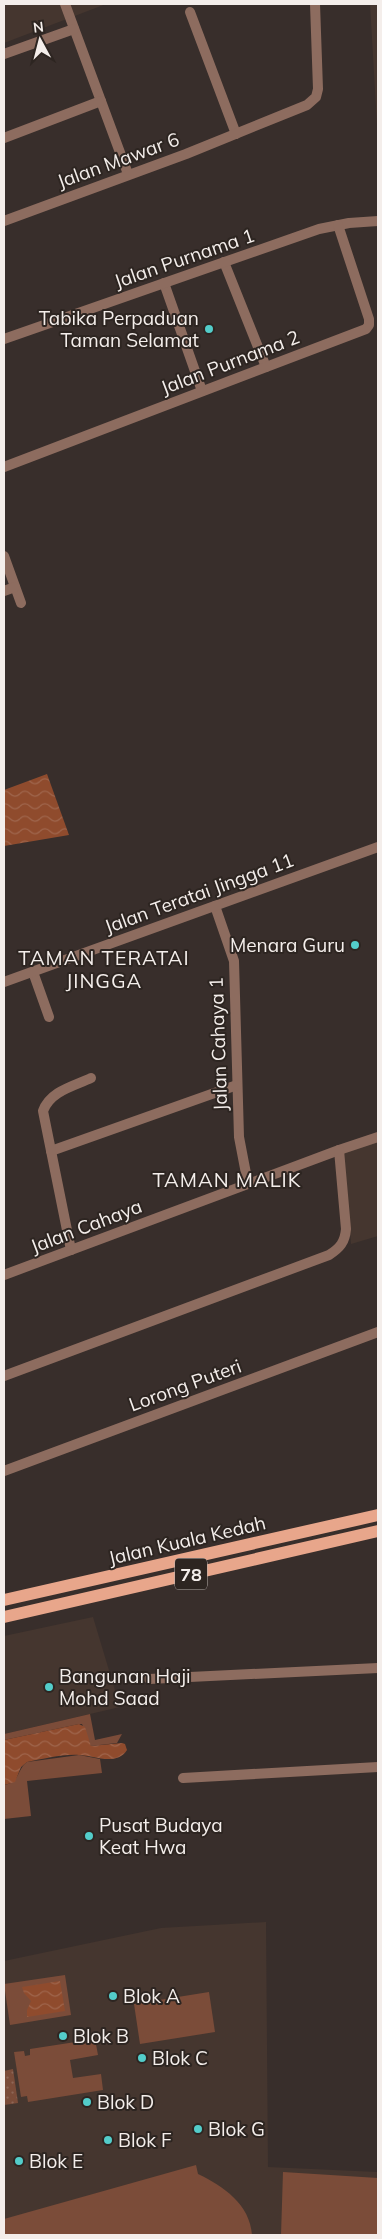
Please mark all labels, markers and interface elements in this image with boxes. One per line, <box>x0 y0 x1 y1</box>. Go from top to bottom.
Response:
north arrow <box>15 15 65 65</box>
text: N <box>32 18 45 37</box>
street label: Jalan Mawar 6 <box>54 127 182 193</box>
street label: Jalan Purnama 1 <box>111 223 257 293</box>
place label: Tabika Perpaduan Taman Selamat <box>39 306 199 352</box>
marker: Tabika Perpaduan Taman Selamat <box>203 323 215 335</box>
street label: Jalan Purnama 2 <box>157 325 303 399</box>
street label: Jalan Teratai Jingga 11 <box>101 848 297 938</box>
place label: Menara Guru <box>230 933 345 957</box>
marker: Menara Guru <box>349 939 361 951</box>
district label: TAMAN TERATAI JINGGA <box>18 945 190 993</box>
street label: Jalan Cahaya 1 <box>204 977 232 1111</box>
district label: TAMAN MALIK <box>153 1167 301 1192</box>
street label: Jalan Cahaya <box>27 1194 145 1258</box>
street label: Lorong Puteri <box>126 1354 244 1416</box>
street label: Jalan Kuala Kedah <box>106 1510 268 1570</box>
road number: 78 <box>175 1558 207 1590</box>
place label: Bangunan Haji Mohd Saad <box>59 1664 191 1710</box>
marker: Bangunan Haji Mohd Saad <box>43 1681 55 1693</box>
place label: Pusat Budaya Keat Hwa <box>99 1813 223 1859</box>
marker: Pusat Budaya Keat Hwa <box>83 1830 95 1842</box>
place label: Blok A <box>123 1984 180 2008</box>
marker: Blok A <box>107 1990 119 2002</box>
place label: Blok B <box>73 2024 129 2048</box>
marker: Blok B <box>57 2030 69 2042</box>
place label: Blok C <box>152 2046 208 2070</box>
marker: Blok C <box>136 2052 148 2064</box>
place label: Blok D <box>97 2090 154 2114</box>
marker: Blok D <box>81 2096 93 2108</box>
place label: Blok G <box>208 2117 265 2141</box>
marker: Blok G <box>192 2123 204 2135</box>
place label: Blok F <box>118 2128 172 2152</box>
marker: Blok F <box>102 2134 114 2146</box>
place label: Blok E <box>29 2149 83 2173</box>
marker: Blok E <box>13 2155 25 2167</box>

